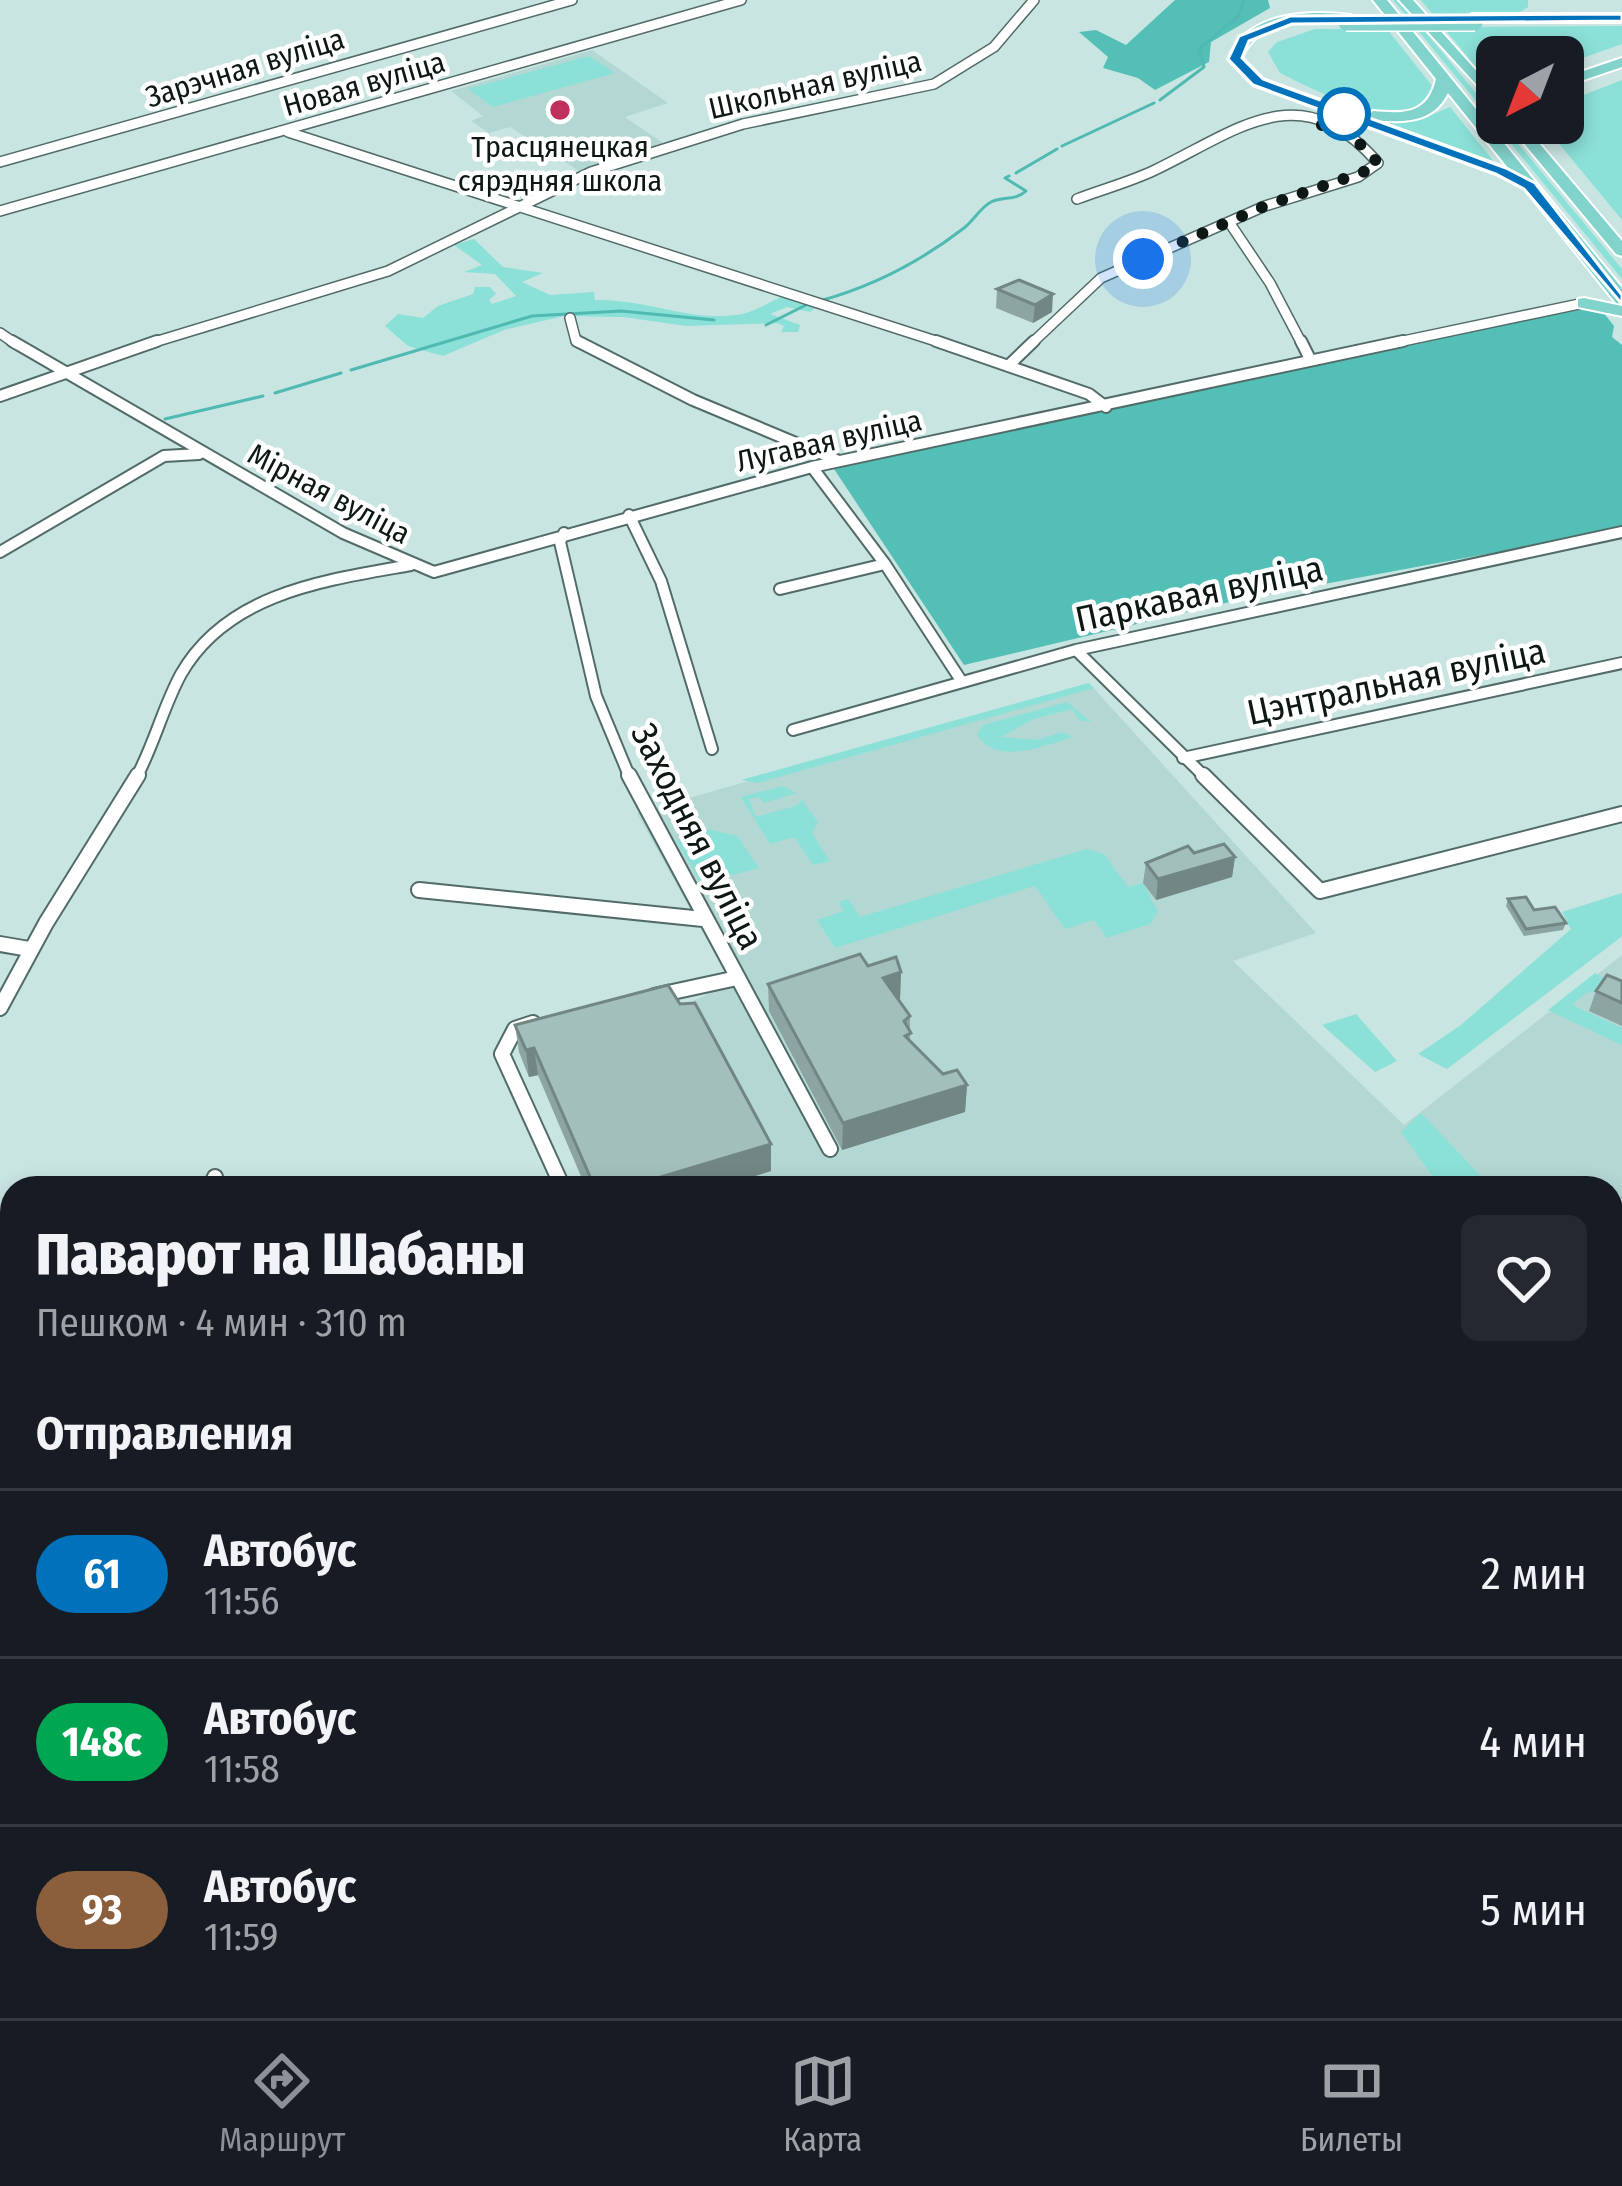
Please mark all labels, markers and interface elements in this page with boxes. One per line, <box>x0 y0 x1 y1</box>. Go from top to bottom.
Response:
street label: Зарэчная вуліца <box>141 21 349 115</box>
north arrow <box>1476 36 1584 144</box>
map controls <box>1476 36 1584 144</box>
street label: Школьная вуліца <box>705 43 925 127</box>
street label: Новая вуліца <box>279 44 449 124</box>
unlabelled marker <box>1319 89 1369 139</box>
marker: Трасцянецкая сярэдняя школа <box>547 97 573 123</box>
place label: Трасцянецкая сярэдняя школа <box>458 129 662 199</box>
your location <box>1113 229 1173 289</box>
street label: Лугавая вуліца <box>733 402 925 480</box>
street label: Мірная вуліца <box>242 436 416 552</box>
street label: Паркавая вуліца <box>1072 546 1327 642</box>
street label: Цэнтральная вуліца <box>1243 629 1549 735</box>
street label: Заходняя вуліца <box>621 716 773 957</box>
button: heart <box>1461 1215 1587 1341</box>
text: Паварот на Шабаны <box>36 1221 525 1289</box>
text: Пешком · 4 мин · 310 m <box>36 1300 407 1346</box>
text: Отправления <box>36 1407 293 1461</box>
text: Автобус <box>204 1524 356 1578</box>
text: 2 мин <box>1481 1547 1587 1601</box>
text: 61 <box>83 1549 121 1599</box>
text: 11:56 <box>204 1578 280 1624</box>
text: Автобус <box>204 1692 356 1746</box>
text: 4 мин <box>1479 1715 1587 1769</box>
text: 148с <box>62 1717 142 1767</box>
text: 11:58 <box>204 1746 280 1792</box>
text: Автобус <box>204 1860 356 1914</box>
text: 5 мин <box>1480 1883 1587 1937</box>
text: 93 <box>82 1885 122 1935</box>
text: 11:59 <box>204 1914 279 1960</box>
tab: Маршрут <box>219 2048 345 2160</box>
tab: Карта <box>783 2048 862 2160</box>
tab: Билеты <box>1300 2048 1403 2160</box>

